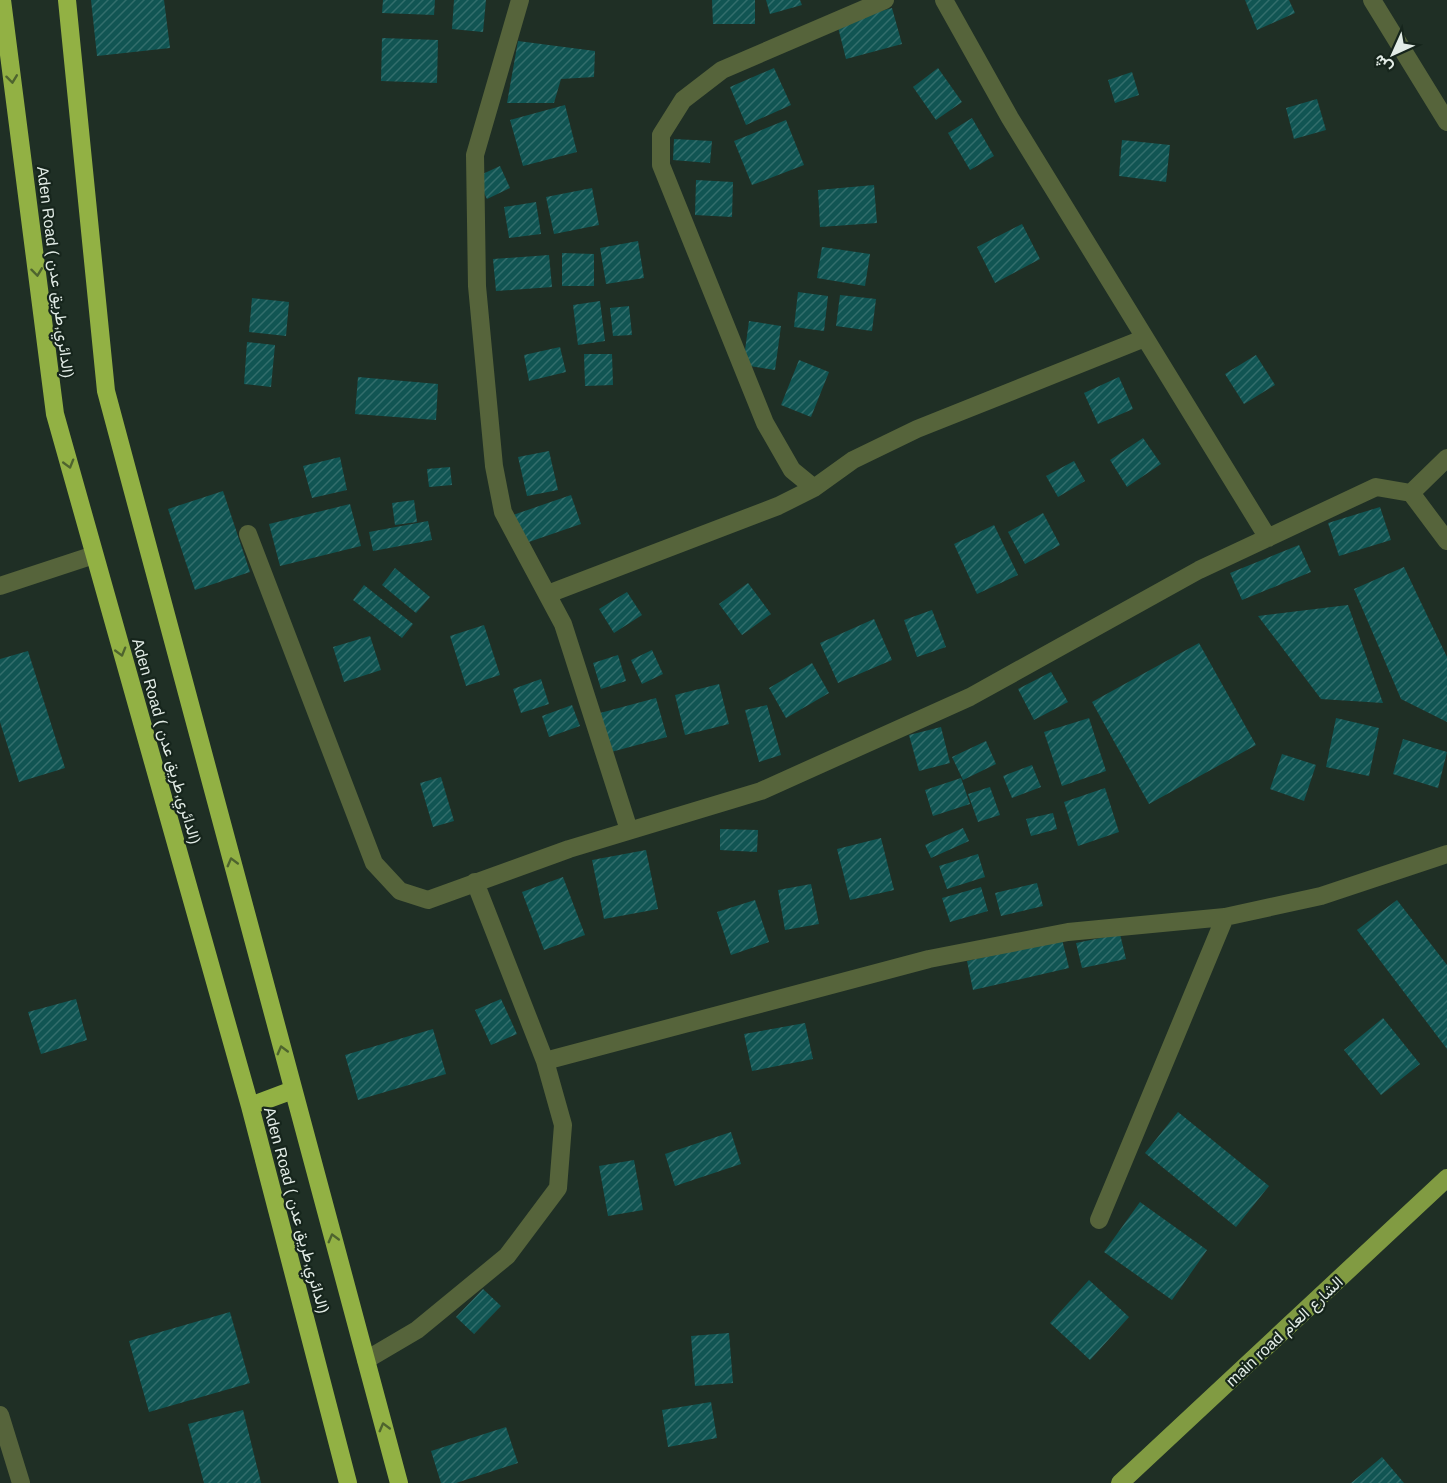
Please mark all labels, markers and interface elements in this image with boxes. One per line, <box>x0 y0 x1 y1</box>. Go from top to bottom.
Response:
north arrow <box>1363 24 1423 84</box>
text: ش <box>1370 51 1396 77</box>
one-way arrow <box>5 74 18 83</box>
street label: Aden Road ( الدائري,طريق عدن) <box>29 165 77 379</box>
one-way arrow <box>30 268 42 277</box>
one-way arrow <box>61 459 74 469</box>
street label: Aden Road ( الدائري,طريق عدن) <box>124 636 204 847</box>
one-way arrow <box>114 647 127 657</box>
one-way arrow <box>226 857 239 867</box>
one-way arrow <box>277 1045 289 1056</box>
street label: Aden Road ( الدائري,طريق عدن) <box>256 1105 332 1317</box>
one-way arrow <box>328 1234 340 1244</box>
street label: main road الشارع العام <box>1223 1273 1348 1392</box>
one-way arrow <box>379 1422 391 1432</box>

